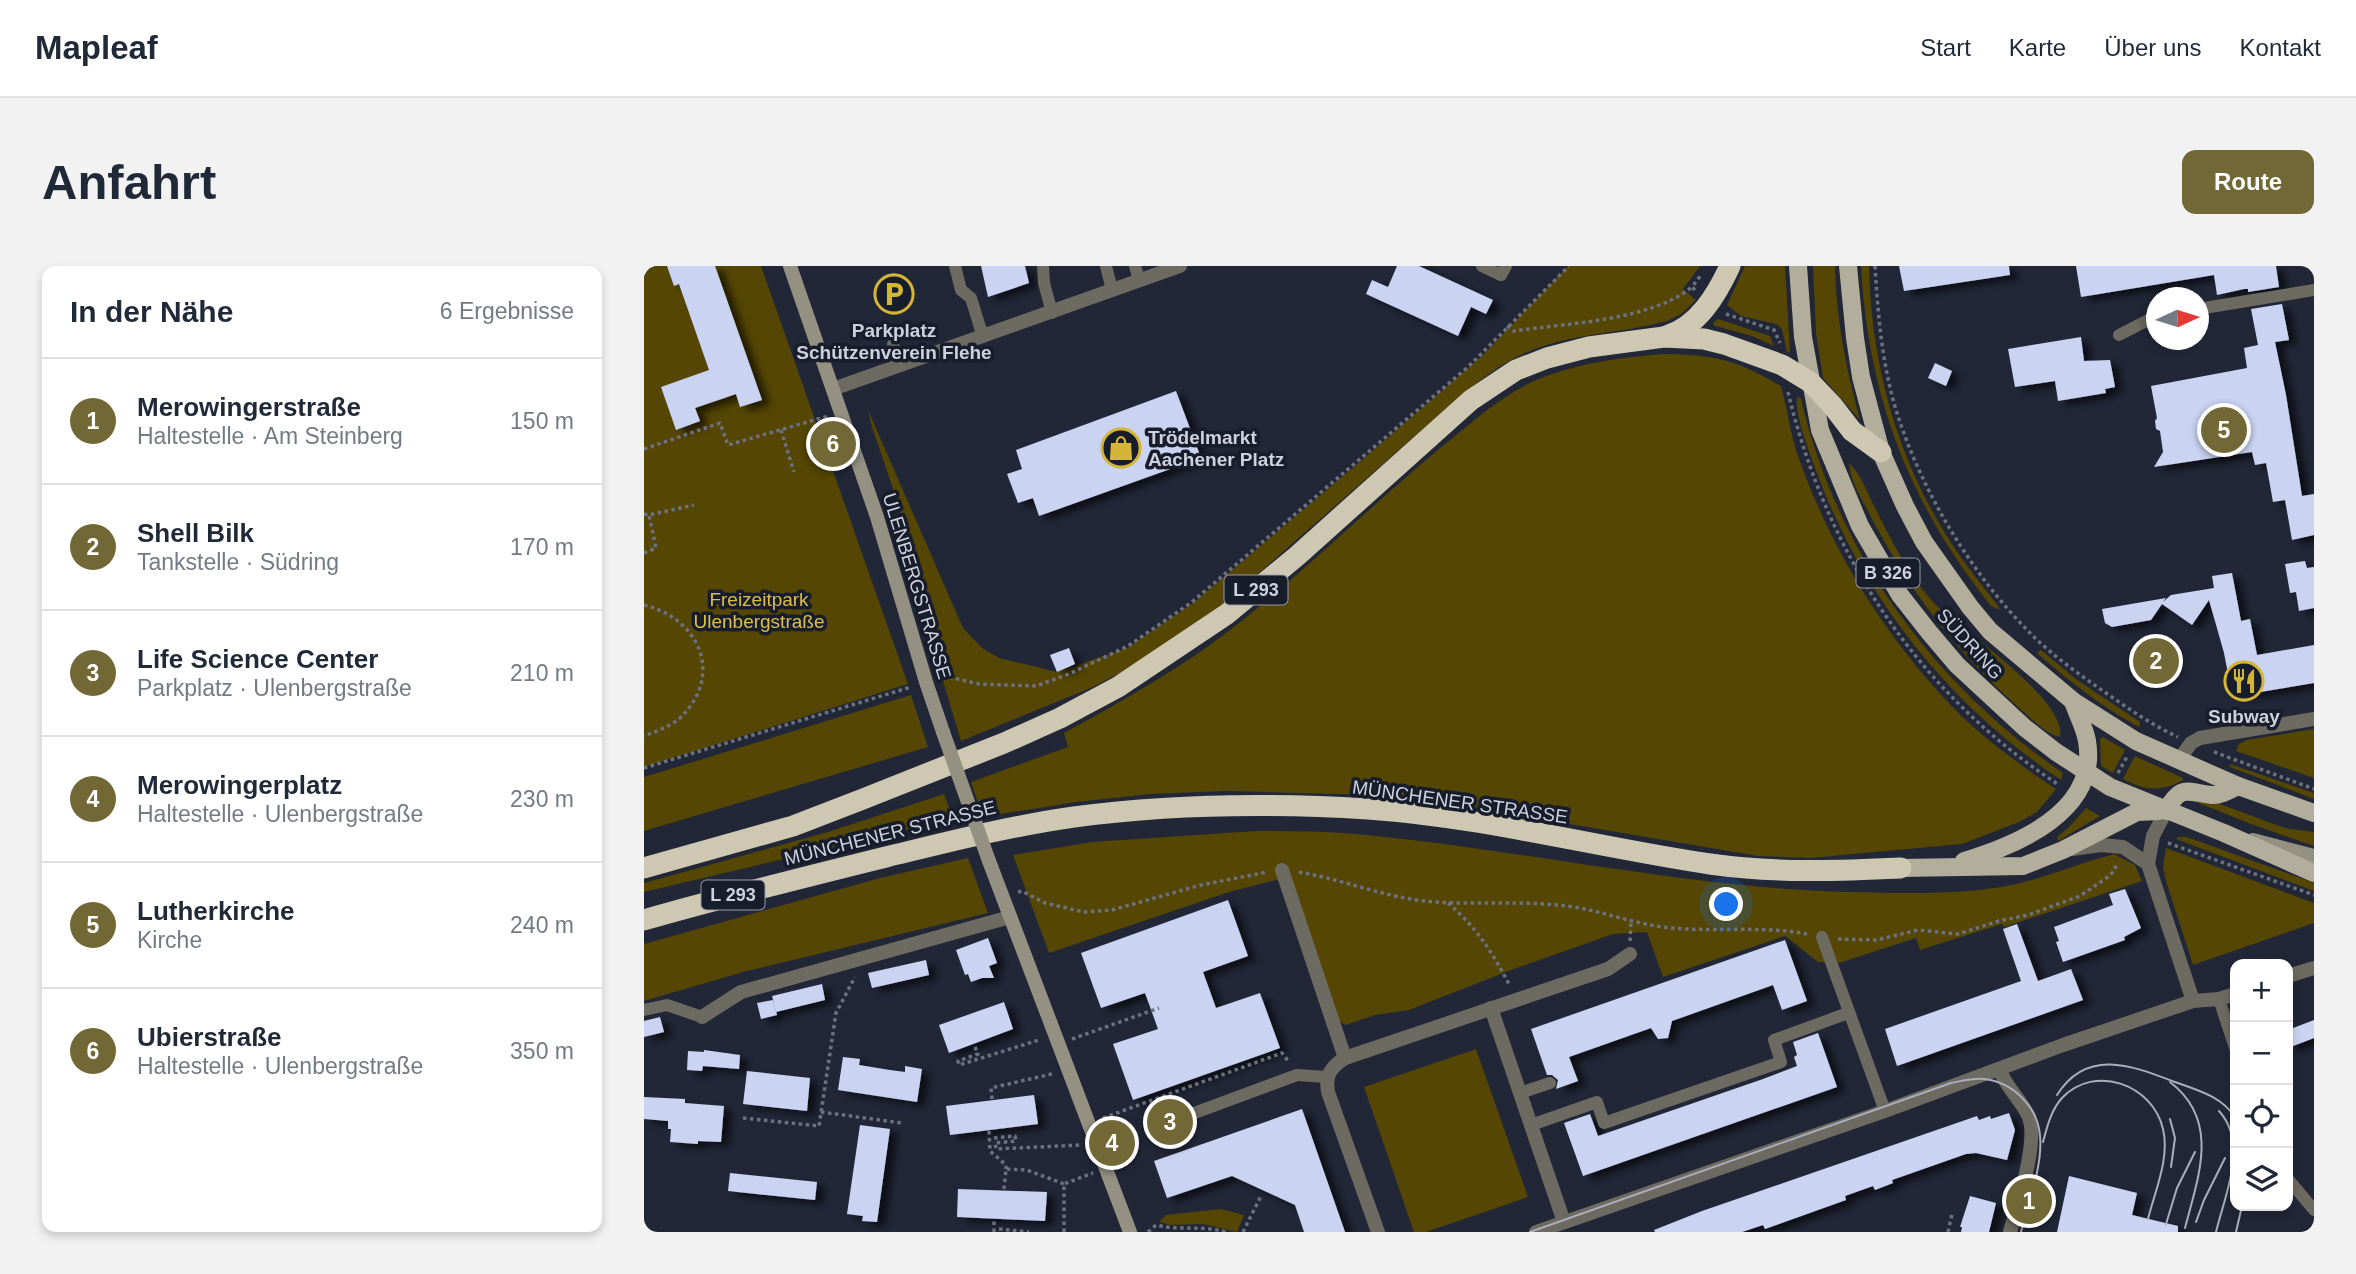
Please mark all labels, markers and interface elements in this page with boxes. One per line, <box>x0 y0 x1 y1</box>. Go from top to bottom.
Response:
text: Mapleaf <box>35 29 158 66</box>
text: Start <box>1920 34 1971 61</box>
text: Karte <box>2009 34 2066 61</box>
text: Über uns <box>2104 34 2202 61</box>
text: Kontakt <box>2240 34 2321 61</box>
button: Route <box>2182 150 2314 214</box>
text: Anfahrt <box>42 155 216 209</box>
parking icon: Parkplatz Schützenverein Flehe <box>873 273 915 315</box>
north arrow <box>2146 287 2209 350</box>
text: In der Nähe <box>70 295 233 328</box>
text: 6 Ergebnisse <box>440 298 574 324</box>
place label: Parkplatz Schützenverein Flehe <box>796 320 992 363</box>
text: Merowingerstraße <box>137 392 361 422</box>
pin: 5 <box>2201 404 2247 456</box>
text: 1 <box>87 408 99 434</box>
text: 150 m <box>510 408 574 434</box>
pin: 6 <box>810 418 856 470</box>
text: Haltestelle · Am Steinberg <box>137 423 403 449</box>
shop icon: Trödelmarkt Aachener Platz <box>1100 427 1142 469</box>
place label: Trödelmarkt Aachener Platz <box>1148 427 1284 470</box>
street label: ULENBERGSTRASSE <box>879 491 955 681</box>
text: Shell Bilk <box>137 518 254 548</box>
text: 2 <box>87 534 99 560</box>
text: 170 m <box>510 534 574 560</box>
text: Tankstelle · Südring <box>137 549 339 575</box>
road number: B 326 <box>1856 558 1920 587</box>
road number: L 293 <box>1224 576 1288 604</box>
park label: Freizeitpark Ulenbergstraße <box>694 589 824 632</box>
street label: SÜDRING <box>1933 604 2007 684</box>
pin: 2 <box>2133 635 2179 687</box>
text: Life Science Center <box>137 644 378 674</box>
text: 3 <box>87 660 99 686</box>
text: 210 m <box>510 660 574 686</box>
restaurant icon: Subway <box>2223 660 2265 702</box>
text: Parkplatz · Ulenbergstraße <box>137 675 412 701</box>
place label: Subway <box>2208 706 2280 727</box>
text: Merowingerplatz <box>137 770 342 800</box>
street label: MÜNCHENER STRASSE <box>1351 776 1569 828</box>
text: 4 <box>87 786 99 812</box>
text: 230 m <box>510 786 574 812</box>
street label: MÜNCHENER STRASSE <box>782 797 998 869</box>
text: Haltestelle · Ulenbergstraße <box>137 801 423 827</box>
road number: L 293 <box>701 880 764 910</box>
your location <box>1709 887 1743 921</box>
text: Lutherkirche <box>137 896 295 926</box>
text: 5 <box>87 912 99 938</box>
text: 240 m <box>510 912 574 938</box>
text: Kirche <box>137 927 202 953</box>
map controls <box>2230 959 2293 1211</box>
button: + <box>2230 959 2293 1022</box>
text: Ubierstraße <box>137 1022 282 1052</box>
button: − <box>2230 1022 2293 1085</box>
text: 6 <box>87 1038 99 1064</box>
text: 350 m <box>510 1038 574 1064</box>
text: Haltestelle · Ulenbergstraße <box>137 1053 423 1079</box>
button: locate <box>2230 1085 2293 1148</box>
pin: 3 <box>1147 1096 1193 1148</box>
pin: 4 <box>1089 1117 1135 1169</box>
button: layers <box>2230 1148 2293 1211</box>
pin: 1 <box>2006 1175 2052 1227</box>

